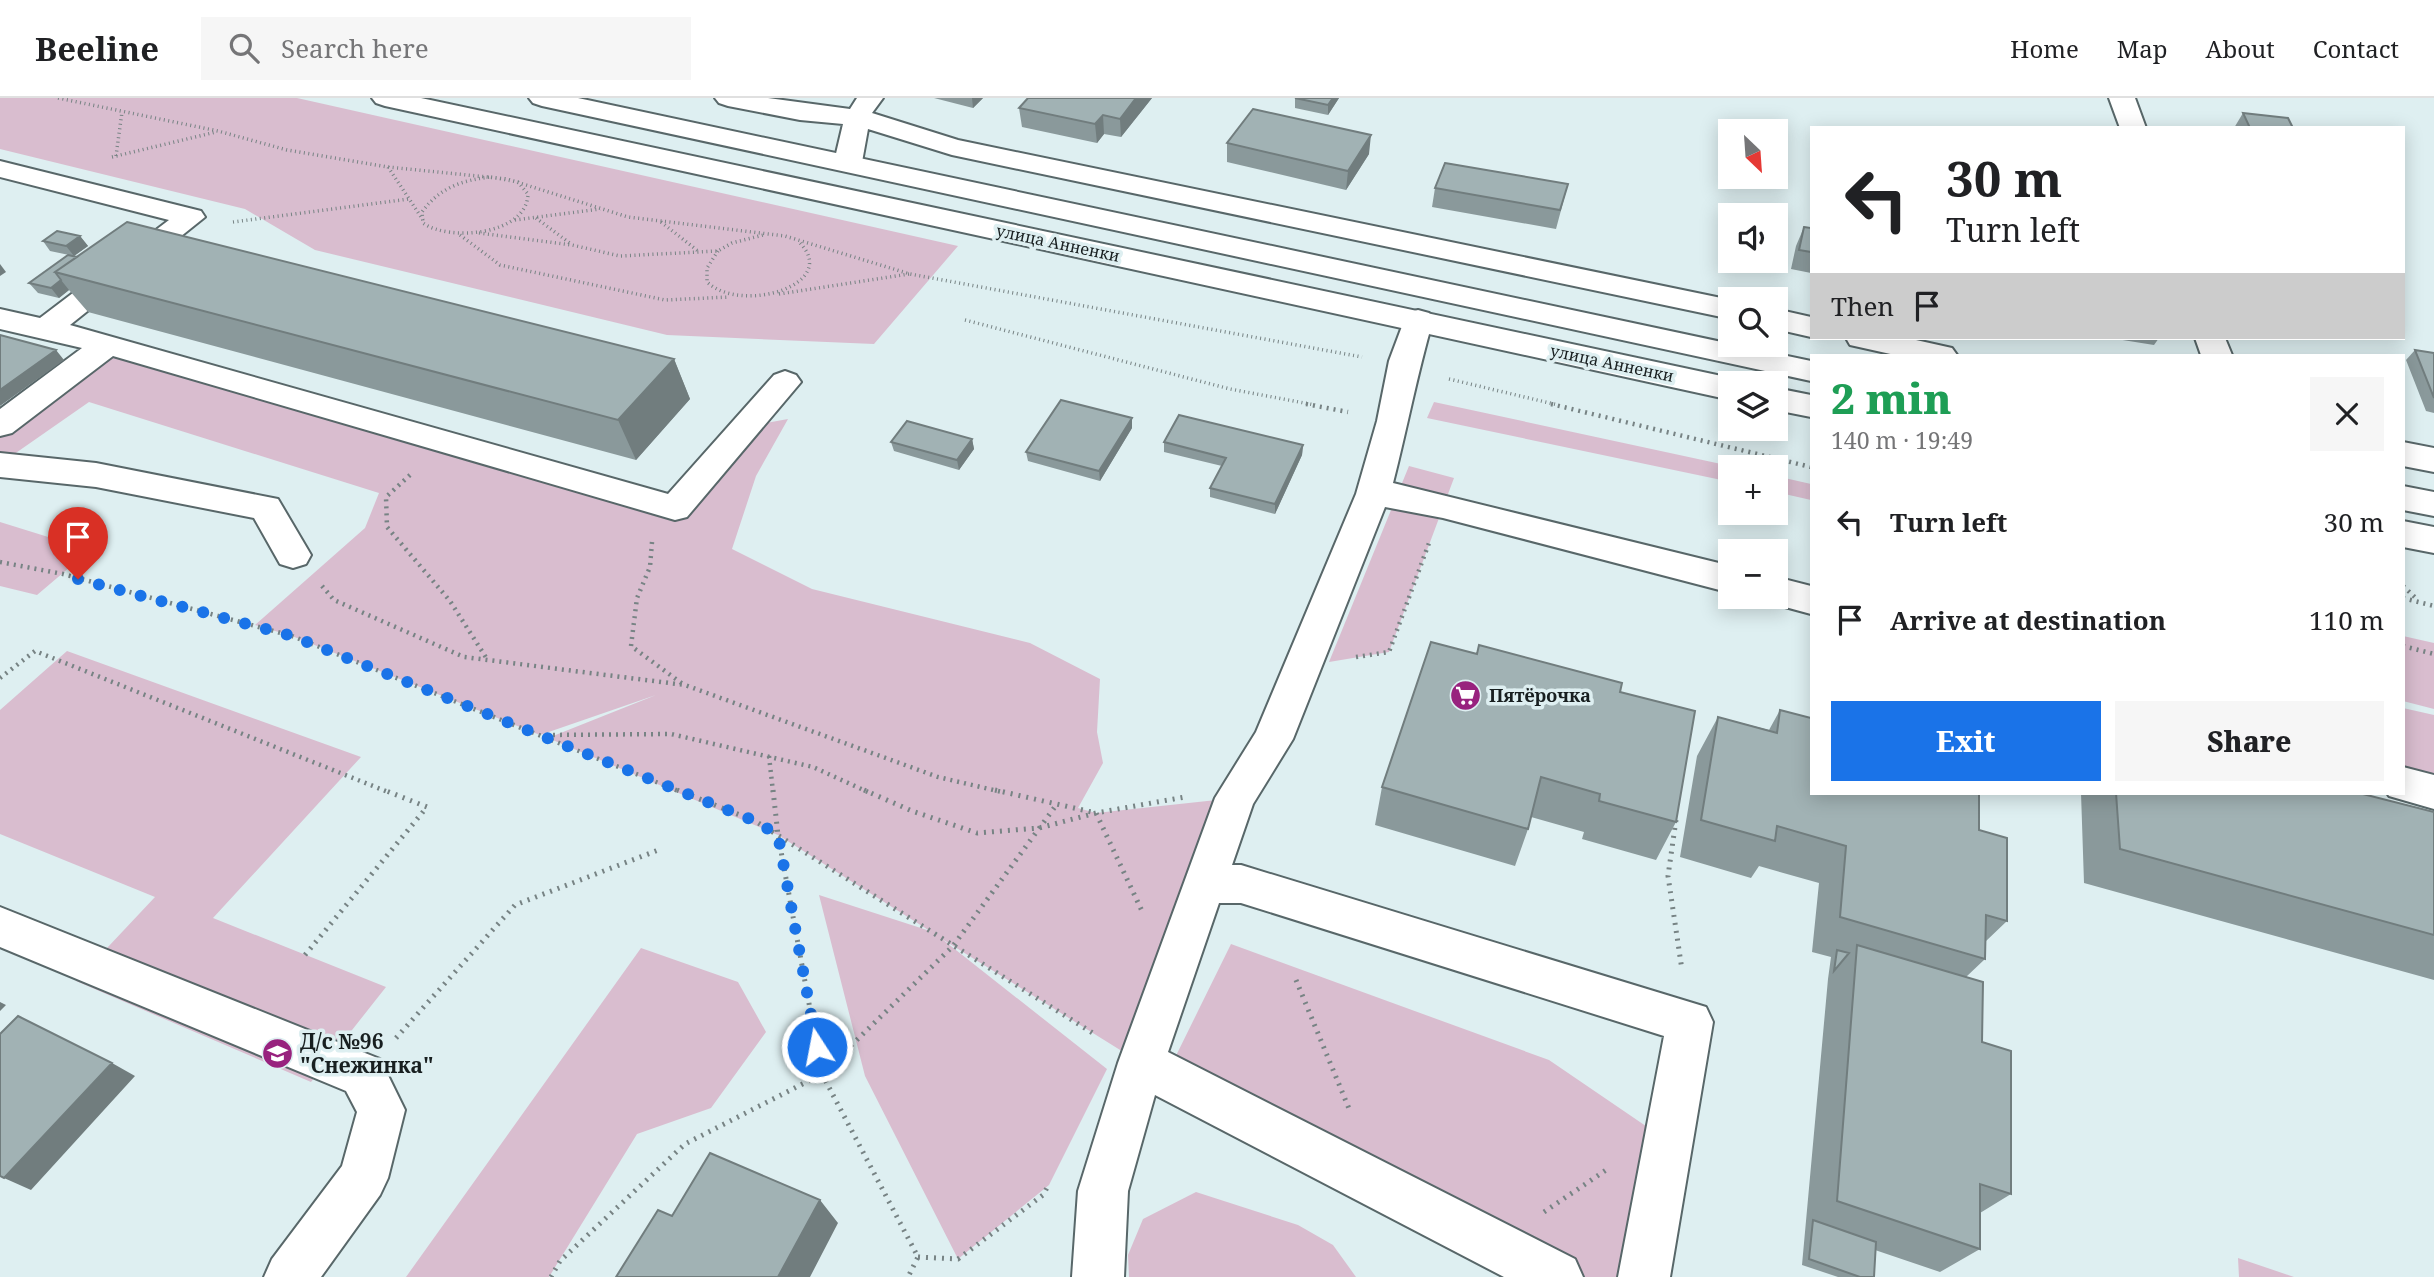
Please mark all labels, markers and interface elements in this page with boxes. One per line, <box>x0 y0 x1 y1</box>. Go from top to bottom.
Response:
search box <box>201 17 691 80</box>
text: Beeline <box>35 26 159 71</box>
icon: search <box>225 29 263 67</box>
text: Search here <box>281 30 429 66</box>
text: Home <box>2010 32 2079 65</box>
text: Map <box>2117 32 2168 65</box>
text: About <box>2206 32 2275 65</box>
text: Contact <box>2313 32 2399 65</box>
north arrow <box>1718 119 1788 189</box>
map controls <box>1718 119 1788 609</box>
text: 30 m <box>1946 145 2062 211</box>
icon: left <box>1831 154 1922 245</box>
button: sound <box>1718 203 1788 273</box>
text: Turn left <box>1946 208 2080 251</box>
street label: улица Анненки <box>994 219 1122 267</box>
button: search <box>1718 287 1788 357</box>
icon: arrive <box>1908 287 1946 325</box>
text: Then <box>1831 288 1894 324</box>
street label: улица Анненки <box>1548 339 1676 387</box>
text: 2 min <box>1831 369 1952 426</box>
button: layers <box>1718 371 1788 441</box>
button: close <box>2310 377 2384 451</box>
text: 140 m · 19:49 <box>1831 424 1973 456</box>
button: + <box>1718 455 1788 525</box>
icon: left <box>1831 503 1869 541</box>
text: Turn left <box>1890 504 2007 540</box>
text: 30 m <box>2324 504 2384 540</box>
pin <box>48 507 108 579</box>
icon: arrive <box>59 518 97 556</box>
button: − <box>1718 539 1788 609</box>
icon: arrive <box>1831 601 1869 639</box>
text: Arrive at destination <box>1890 602 2166 638</box>
text: 110 m <box>2309 602 2384 638</box>
supermarket icon: Пятёрочка <box>1449 678 1483 712</box>
place label: Пятёрочка <box>1489 683 1591 707</box>
button: Exit <box>1831 701 2101 781</box>
button: Share <box>2115 701 2384 781</box>
position arrow <box>780 1010 854 1084</box>
place label: Д/с №96 "Снежинка" <box>300 1027 434 1079</box>
school or university icon: Д/с №96 "Снежинка" <box>260 1036 294 1070</box>

